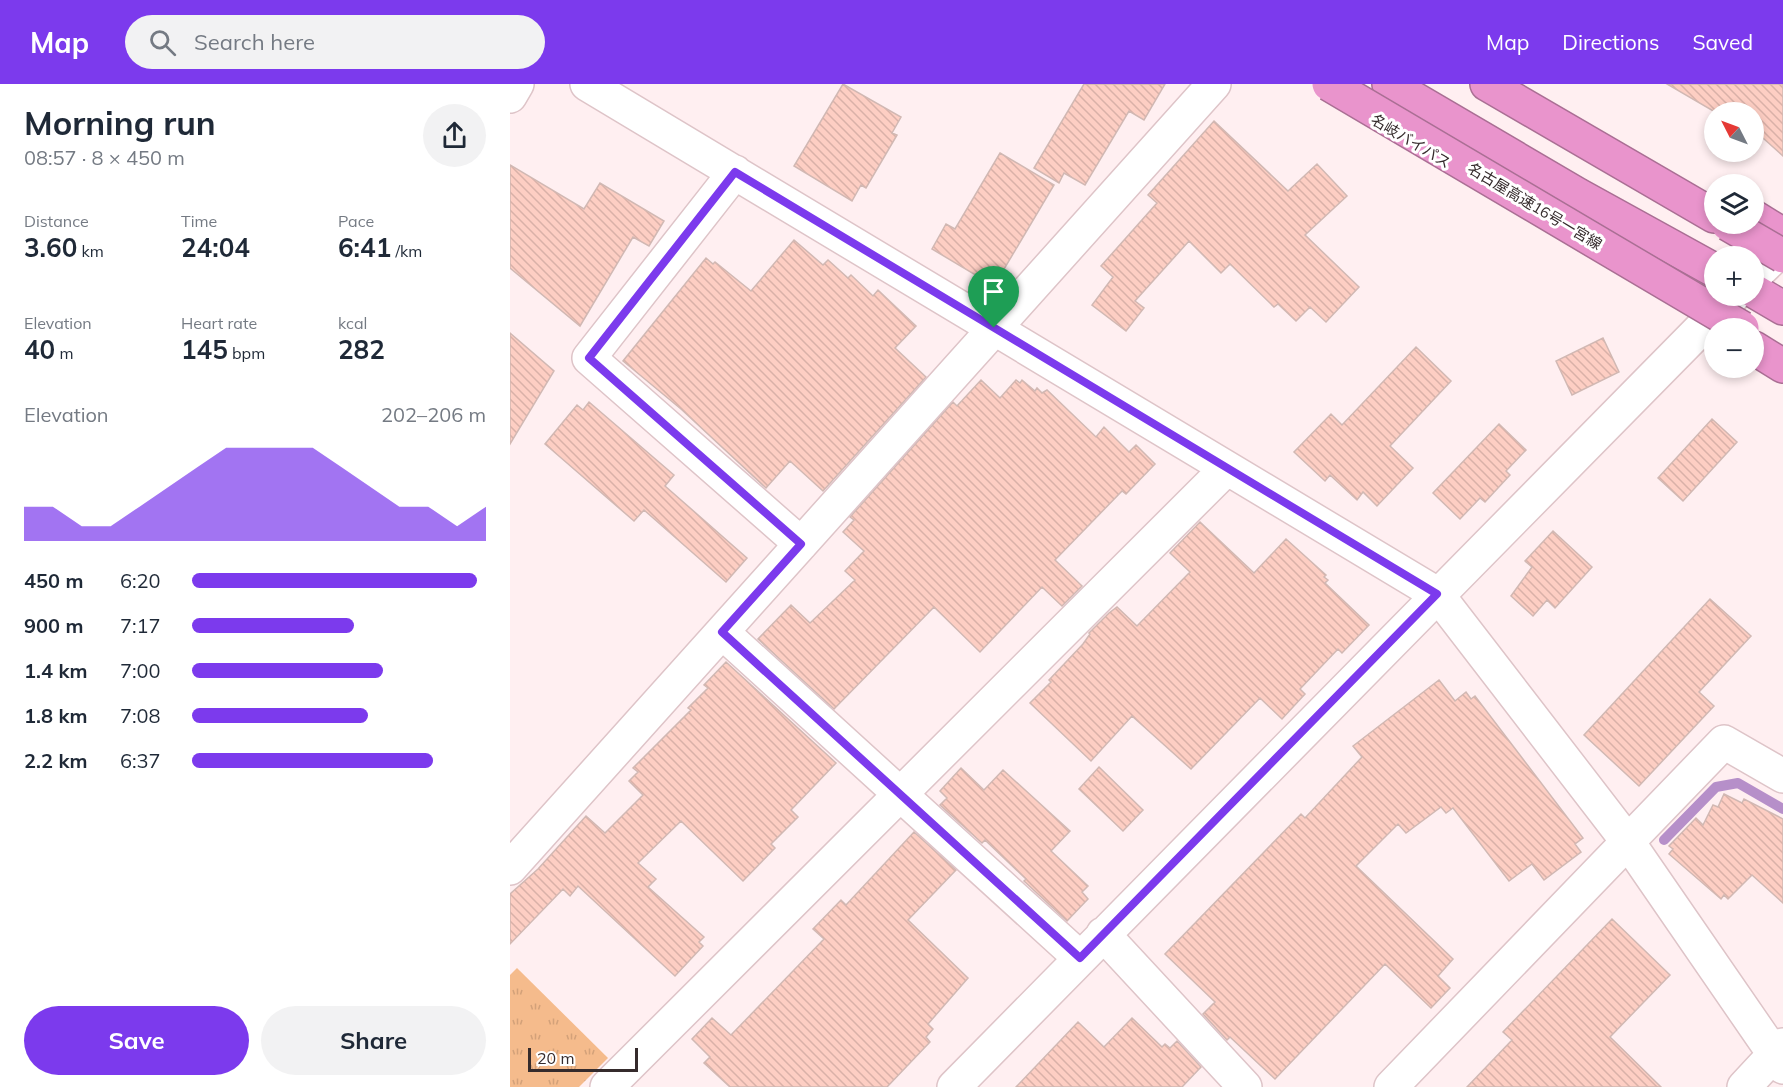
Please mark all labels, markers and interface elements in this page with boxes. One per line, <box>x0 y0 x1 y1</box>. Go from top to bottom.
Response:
search box <box>125 15 545 69</box>
text: Map <box>30 25 89 60</box>
icon: search <box>146 26 179 59</box>
text: Search here <box>194 28 315 56</box>
text: Map <box>1486 29 1529 55</box>
text: Directions <box>1562 29 1659 55</box>
text: Saved <box>1692 29 1753 55</box>
text: Morning run <box>24 102 216 143</box>
north arrow <box>1704 102 1764 162</box>
map controls <box>1704 102 1764 378</box>
button: share <box>423 104 486 167</box>
street label: 名岐バイパス <box>1368 110 1454 172</box>
text: 08:57 · 8 × 450 m <box>24 145 185 170</box>
street label: 名古屋高速16号一宮線 <box>1465 158 1605 254</box>
button: layers <box>1704 174 1764 234</box>
text: Distance <box>24 211 89 231</box>
text: Time <box>181 211 217 231</box>
text: Pace <box>338 211 374 231</box>
text: 3.60 <box>24 231 77 264</box>
text: 24:04 <box>181 231 250 264</box>
text: 6:41 <box>338 231 391 264</box>
text: km <box>77 241 104 261</box>
text: /km <box>391 241 422 261</box>
button: + <box>1704 246 1764 306</box>
pin <box>968 266 1019 328</box>
icon: arrive <box>977 275 1010 308</box>
text: Elevation <box>24 313 92 333</box>
text: Heart rate <box>181 313 257 333</box>
text: kcal <box>338 313 367 333</box>
button: − <box>1704 318 1764 378</box>
text: 40 <box>24 333 55 366</box>
text: 145 <box>181 333 228 366</box>
text: 282 <box>338 333 385 366</box>
text: m <box>55 343 73 363</box>
text: bpm <box>228 343 265 363</box>
text: Elevation <box>24 402 109 427</box>
text: 202–206 m <box>381 402 486 427</box>
text: 450 m <box>24 568 83 593</box>
text: 6:20 <box>120 568 161 593</box>
text: 900 m <box>24 613 83 638</box>
text: 7:17 <box>120 613 161 638</box>
text: 1.4 km <box>24 658 87 683</box>
text: 7:00 <box>120 658 161 683</box>
text: 1.8 km <box>24 703 87 728</box>
text: 7:08 <box>120 703 161 728</box>
text: 2.2 km <box>24 748 87 773</box>
text: 6:37 <box>120 748 161 773</box>
button: Save <box>24 1006 249 1075</box>
button: Share <box>261 1006 486 1075</box>
scale bar <box>528 1045 638 1072</box>
text: 20 m <box>537 1048 574 1068</box>

